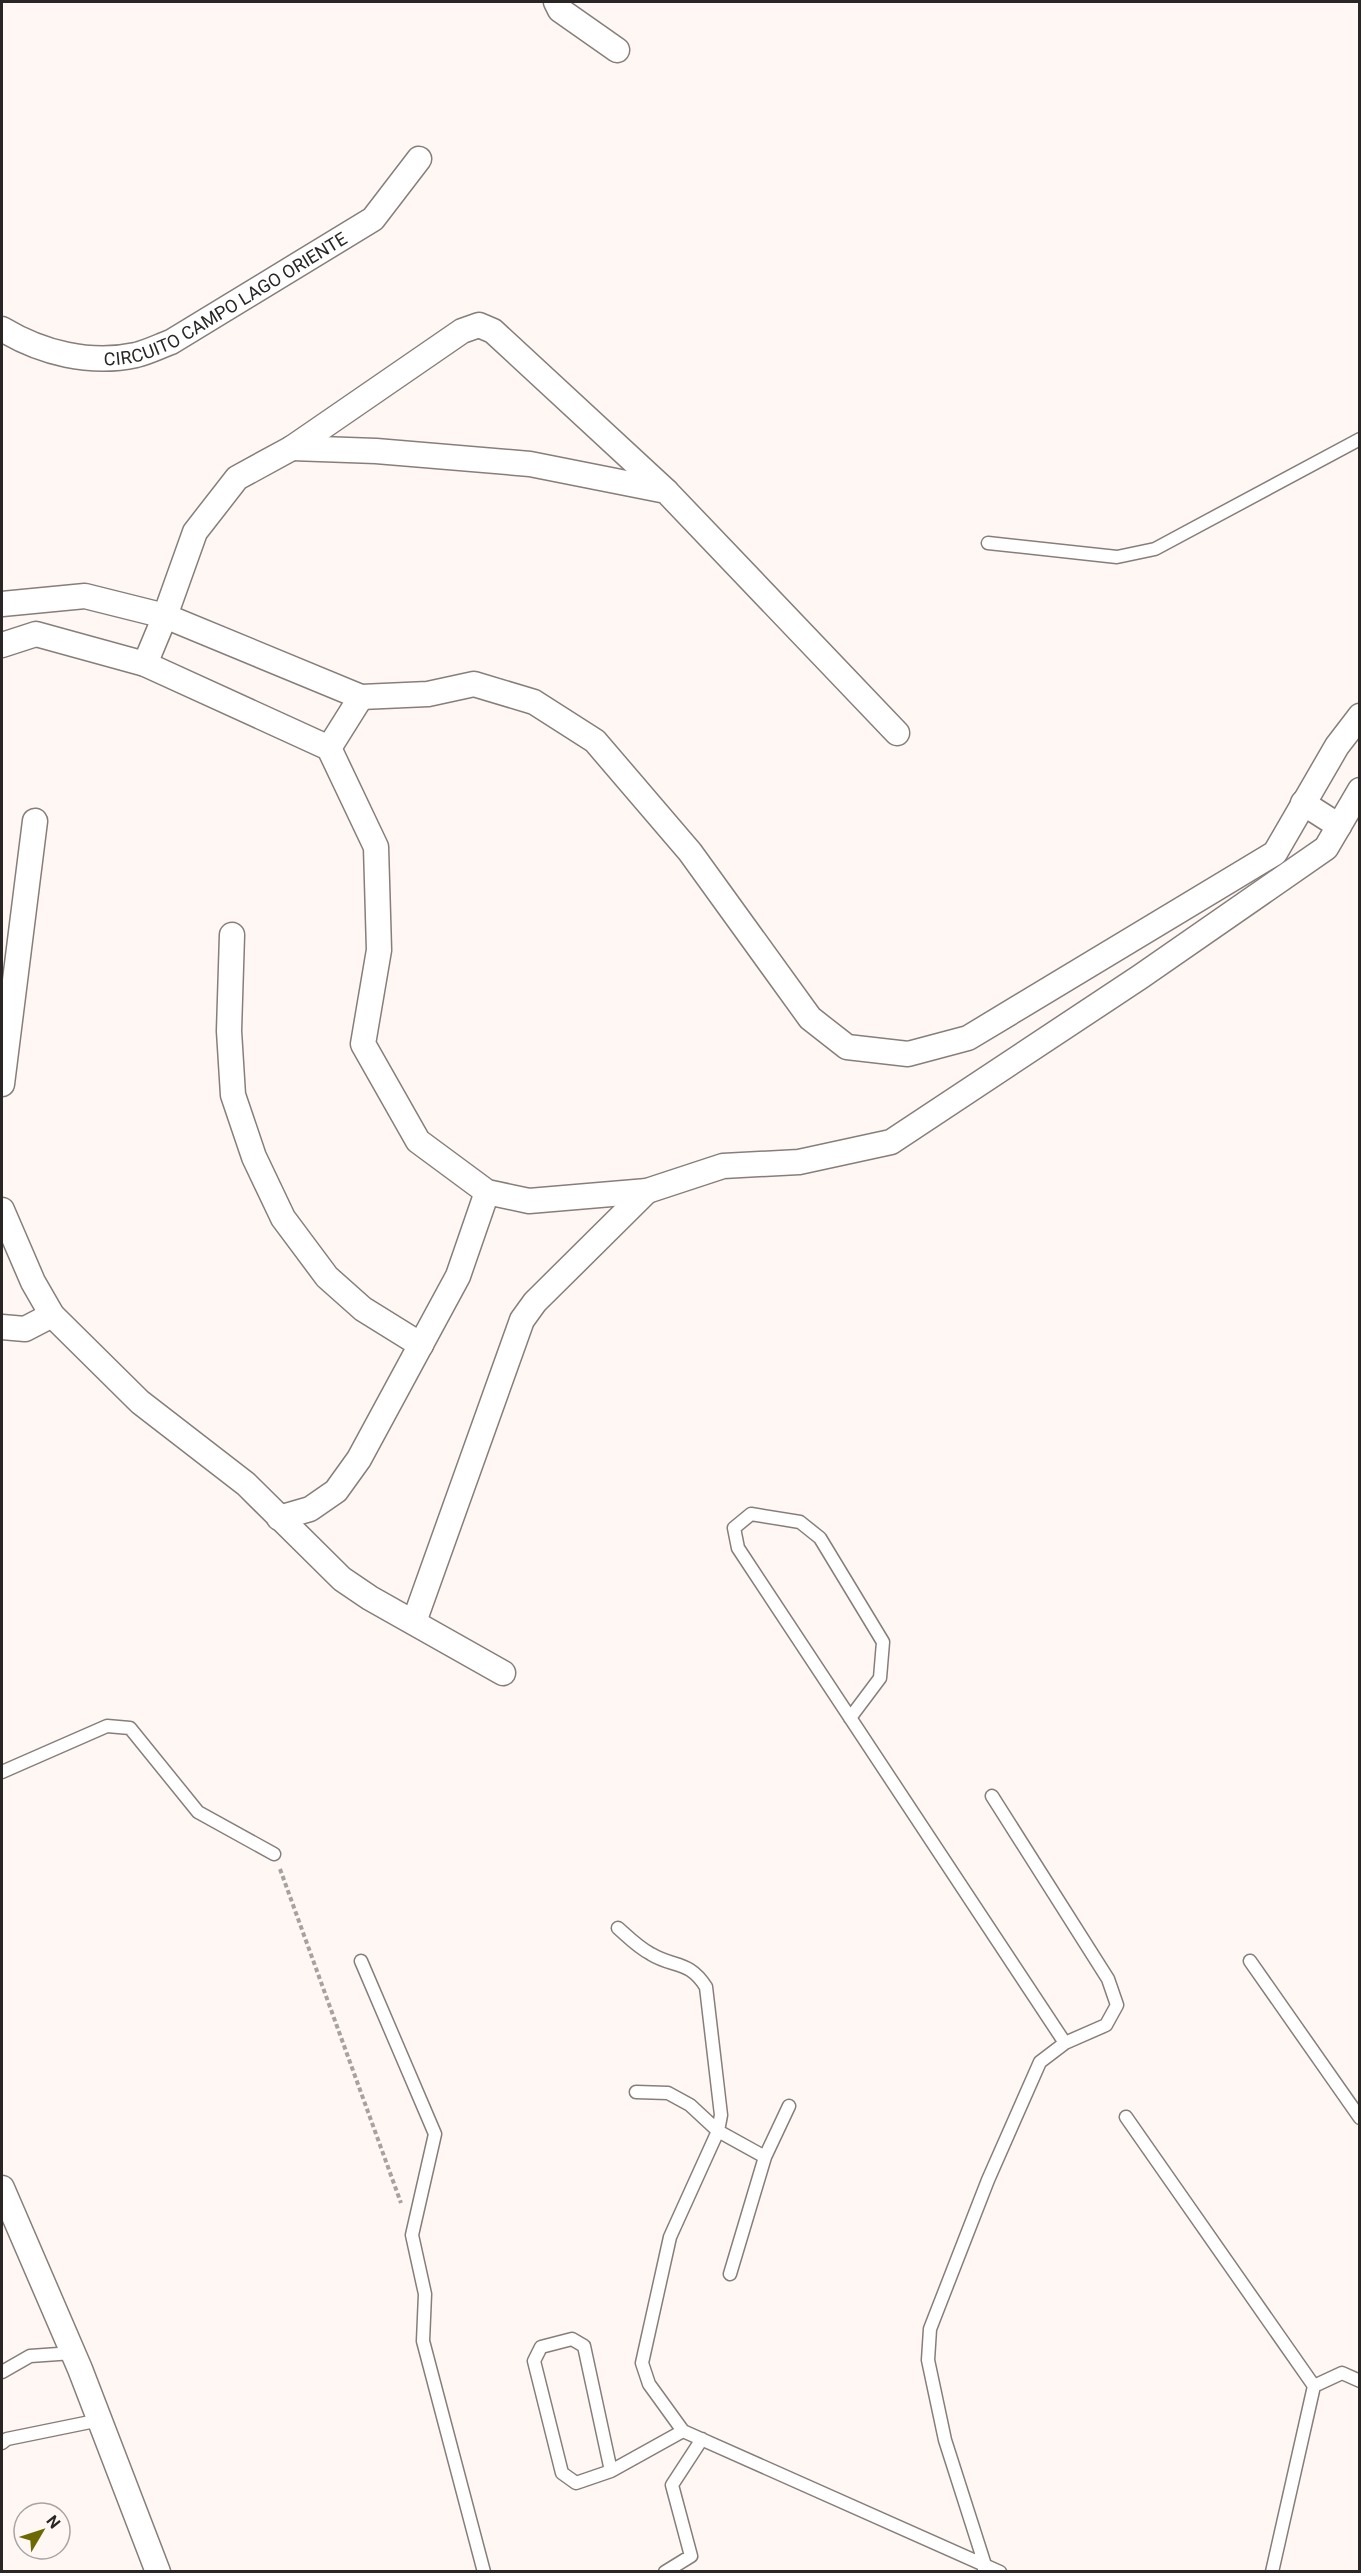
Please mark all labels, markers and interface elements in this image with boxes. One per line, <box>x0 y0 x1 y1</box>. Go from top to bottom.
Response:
street label: CIRCUITO CAMPO LAGO ORIENTE <box>103 227 350 369</box>
north arrow <box>12 2501 72 2561</box>
text: N <box>42 2512 64 2532</box>

